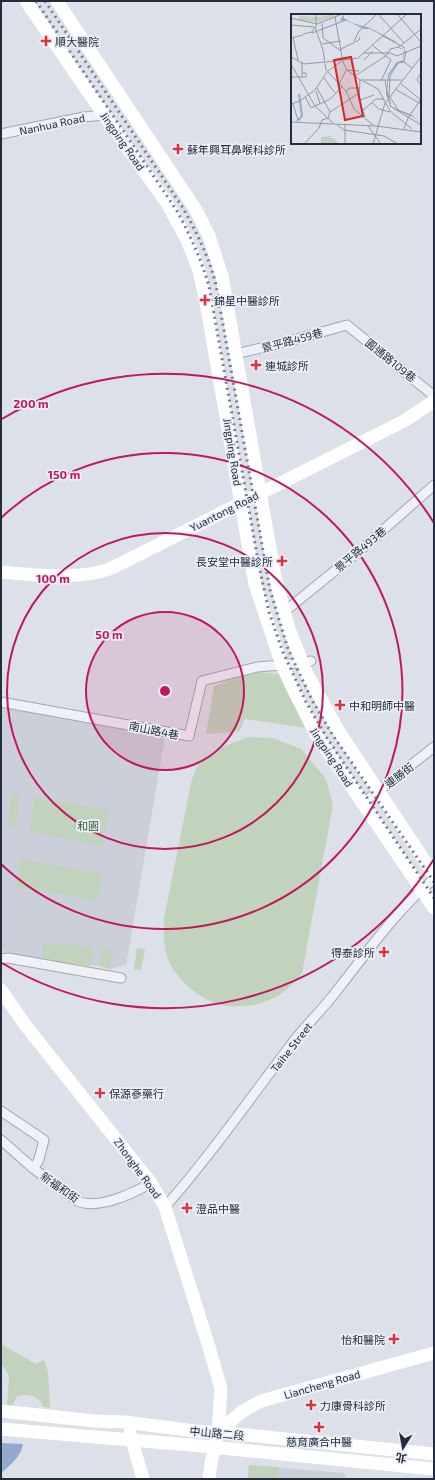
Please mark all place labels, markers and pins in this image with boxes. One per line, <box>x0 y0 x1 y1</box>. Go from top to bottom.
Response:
marker: 順大醫院 <box>40 35 52 47</box>
place label: 順大醫院 <box>55 35 99 48</box>
marker: 蘇年興耳鼻喉科診所 <box>172 143 184 155</box>
place label: 蘇年興耳鼻喉科診所 <box>187 143 286 156</box>
marker: 錦星中醫診所 <box>199 294 211 306</box>
place label: 錦星中醫診所 <box>214 294 280 307</box>
marker: 連城診所 <box>250 359 262 371</box>
place label: 連城診所 <box>265 359 309 372</box>
place label: 長安堂中醫診所 <box>196 555 273 568</box>
marker: 長安堂中醫診所 <box>276 555 288 567</box>
centre of rings <box>158 684 172 698</box>
marker: 中和明師中醫 <box>334 699 346 711</box>
place label: 中和明師中醫 <box>349 699 415 712</box>
place label: 得泰診所 <box>331 946 375 959</box>
marker: 得泰診所 <box>378 946 390 958</box>
marker: 保源蔘藥行 <box>94 1087 106 1099</box>
place label: 保源蔘藥行 <box>109 1087 164 1100</box>
marker: 澄品中醫 <box>181 1202 193 1214</box>
place label: 澄品中醫 <box>196 1202 240 1215</box>
place label: 怡和醫院 <box>341 1333 385 1346</box>
marker: 怡和醫院 <box>388 1333 400 1345</box>
marker: 力康骨科診所 <box>305 1399 317 1411</box>
place label: 力康骨科診所 <box>320 1399 386 1412</box>
marker: 慈育廣合中醫 <box>313 1421 325 1433</box>
place label: 慈育廣合中醫 <box>286 1435 352 1448</box>

